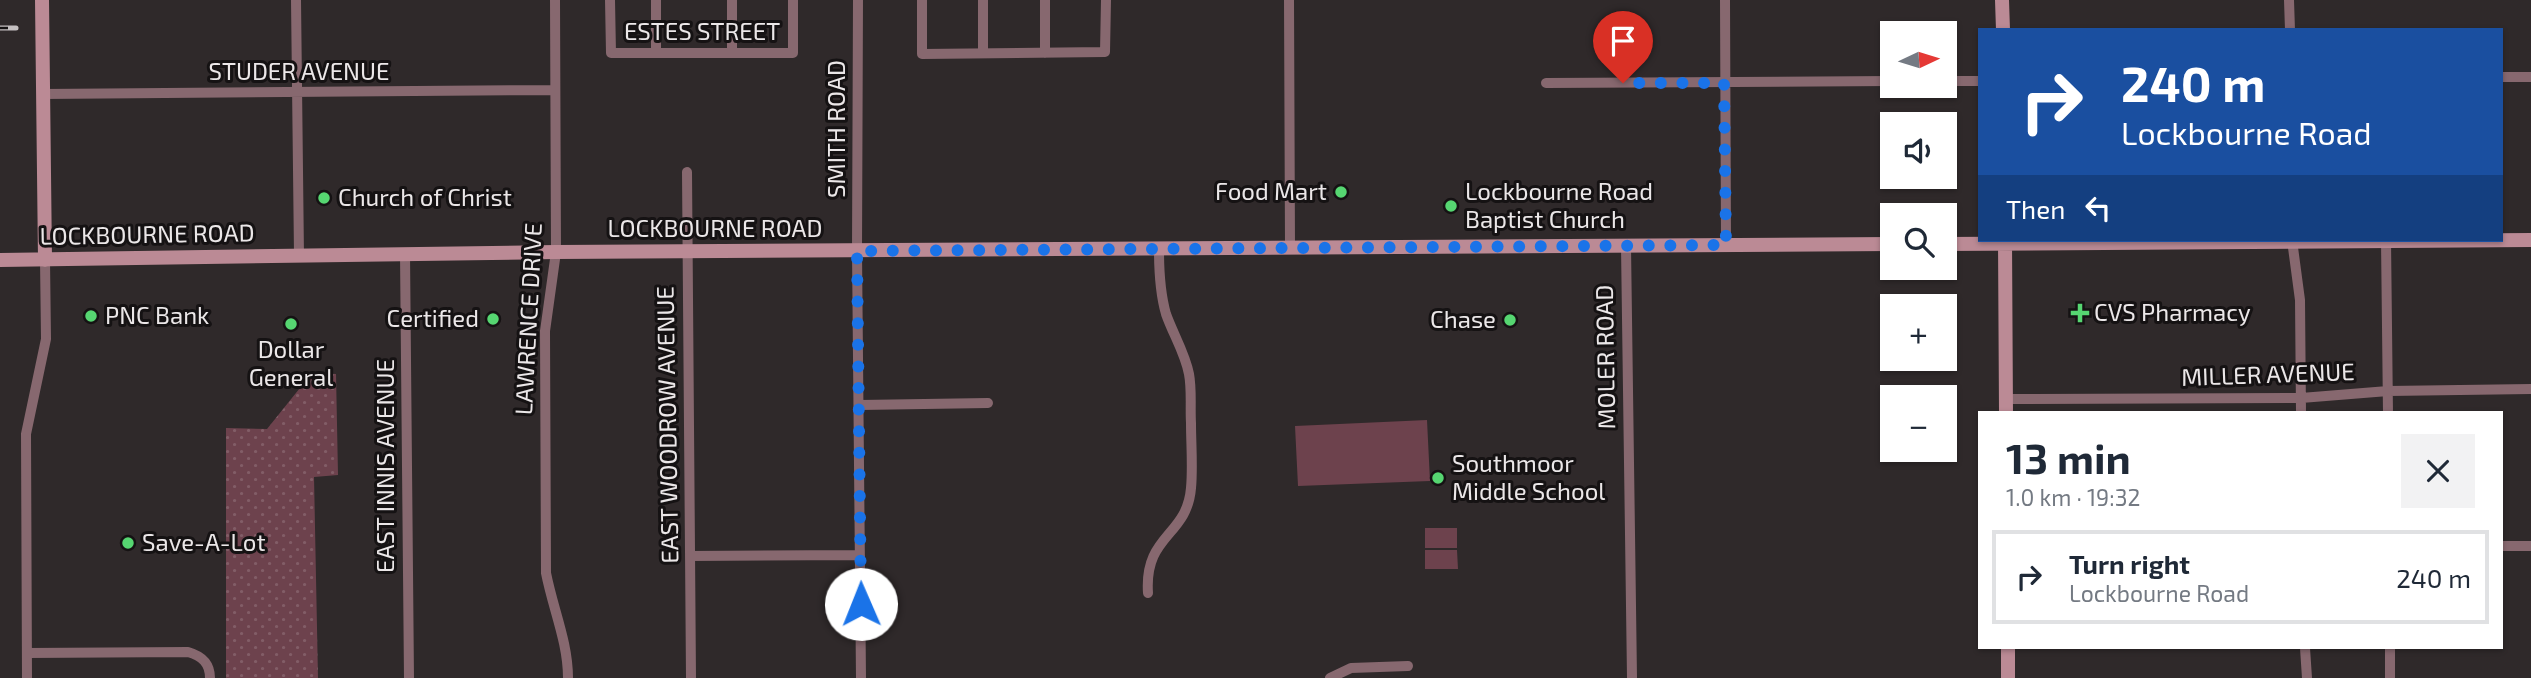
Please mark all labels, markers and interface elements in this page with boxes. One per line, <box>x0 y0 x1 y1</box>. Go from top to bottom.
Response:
pin <box>1593 11 1653 83</box>
street label: ESTES STREET <box>624 16 780 45</box>
north arrow <box>1880 21 1956 98</box>
map controls <box>1880 21 1957 462</box>
icon: arrive <box>1604 22 1642 60</box>
text: 240 m <box>2121 53 2265 112</box>
street label: STUDER AVENUE <box>209 56 389 85</box>
icon: right <box>2006 56 2097 147</box>
street label: SMITH ROAD <box>821 60 850 198</box>
button: sound <box>1880 112 1957 189</box>
text: Lockbourne Road <box>2121 113 2372 151</box>
place label: Food Mart <box>1215 176 1327 205</box>
place label: Lockbourne Road Baptist Church <box>1465 176 1653 233</box>
place label: Church of Christ <box>338 182 512 211</box>
marker: Food Mart <box>1333 184 1349 200</box>
icon: left <box>2079 189 2117 227</box>
marker: Church of Christ <box>316 190 332 206</box>
text: Then <box>2006 193 2065 224</box>
marker: Lockbourne Road Baptist Church <box>1443 198 1459 214</box>
button: search <box>1880 203 1957 280</box>
street label: LOCKBOURNE ROAD <box>608 213 822 242</box>
street label: LOCKBOURNE ROAD <box>39 217 255 250</box>
street label: LAWRENCE DRIVE <box>508 222 547 416</box>
street label: MOLER ROAD <box>1589 284 1620 430</box>
street label: EAST WOODROW AVENUE <box>650 286 683 564</box>
button: + <box>1880 294 1957 371</box>
place label: CVS Pharmacy <box>2094 297 2251 326</box>
place label: PNC Bank <box>105 300 209 329</box>
place label: Certified <box>387 303 479 332</box>
place label: Chase <box>1430 304 1496 333</box>
marker: CVS Pharmacy <box>2072 305 2088 321</box>
marker: PNC Bank <box>83 308 99 324</box>
marker: Certified <box>485 311 501 327</box>
marker: Chase <box>1502 312 1518 328</box>
marker: Dollar General <box>283 316 299 332</box>
place label: Dollar General <box>249 334 333 391</box>
street label: MILLER AVENUE <box>2181 356 2355 391</box>
street label: EAST INNIS AVENUE <box>370 359 399 573</box>
button: − <box>1880 385 1957 462</box>
text: 13 min <box>2006 432 2131 482</box>
button: close <box>2401 434 2475 508</box>
place label: Southmoor Middle School <box>1452 448 1605 505</box>
marker: Southmoor Middle School <box>1430 470 1446 486</box>
text: 1.0 km · 19:32 <box>2006 483 2140 511</box>
place label: Save-A-Lot <box>142 527 266 556</box>
marker: Save-A-Lot <box>120 535 136 551</box>
text: Turn right <box>2069 548 2190 579</box>
icon: right <box>2010 558 2048 596</box>
text: 240 m <box>2396 562 2471 593</box>
position arrow <box>824 567 898 641</box>
text: Lockbourne Road <box>2069 579 2249 607</box>

